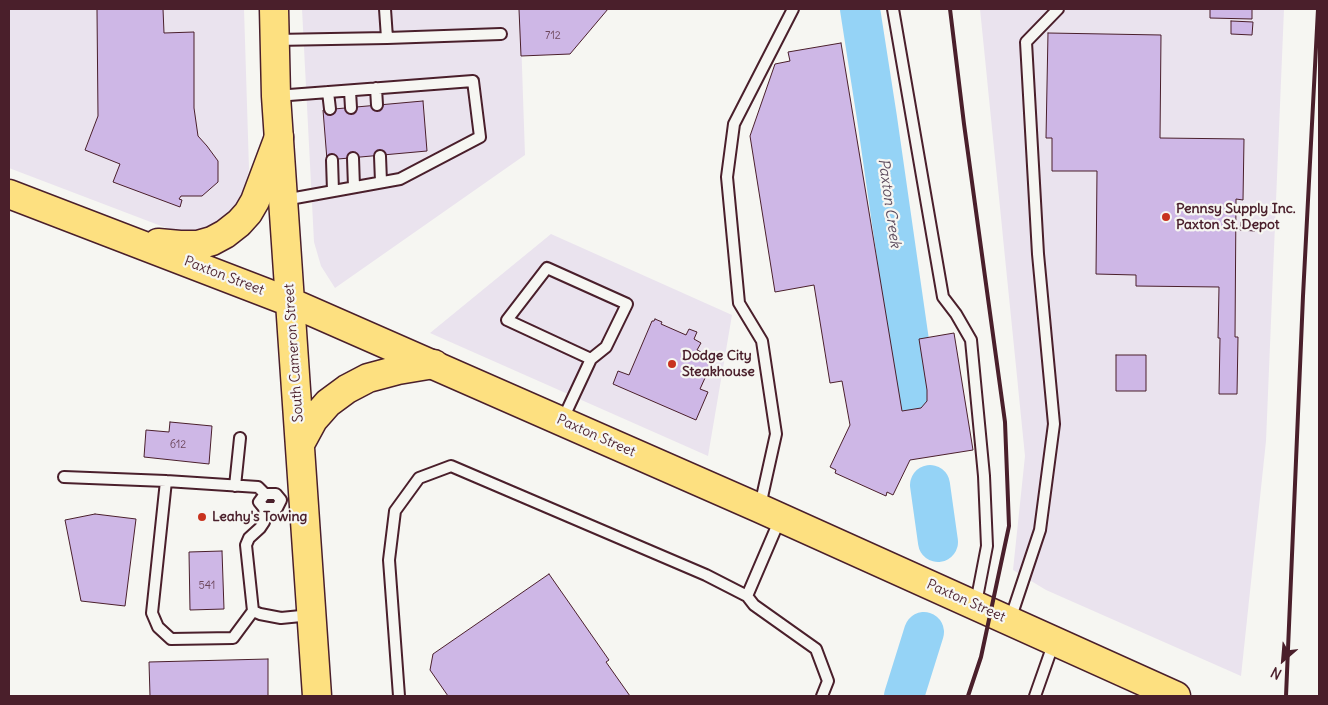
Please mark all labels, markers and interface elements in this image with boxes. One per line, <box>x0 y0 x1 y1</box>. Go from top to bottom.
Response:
house number: 712 <box>545 29 561 43</box>
water label: Paxton Creek <box>874 157 904 249</box>
place label: Pennsy Supply Inc. Paxton St. Depot <box>1176 201 1296 233</box>
marker: Pennsy Supply Inc. Paxton St. Depot <box>1160 211 1172 223</box>
street label: Paxton Street <box>182 253 266 299</box>
street label: South Cameron Street <box>281 283 307 423</box>
place label: Dodge City Steakhouse <box>682 348 755 381</box>
marker: Dodge City Steakhouse <box>666 358 678 370</box>
street label: Paxton Street <box>554 411 638 461</box>
house number: 612 <box>170 438 186 452</box>
place label: Leahy's Towing <box>212 509 307 525</box>
marker: Leahy's Towing <box>196 511 208 523</box>
street label: Paxton Street <box>924 576 1008 626</box>
house number: 541 <box>199 579 215 593</box>
north arrow <box>1258 635 1308 685</box>
text: N <box>1268 663 1285 684</box>

